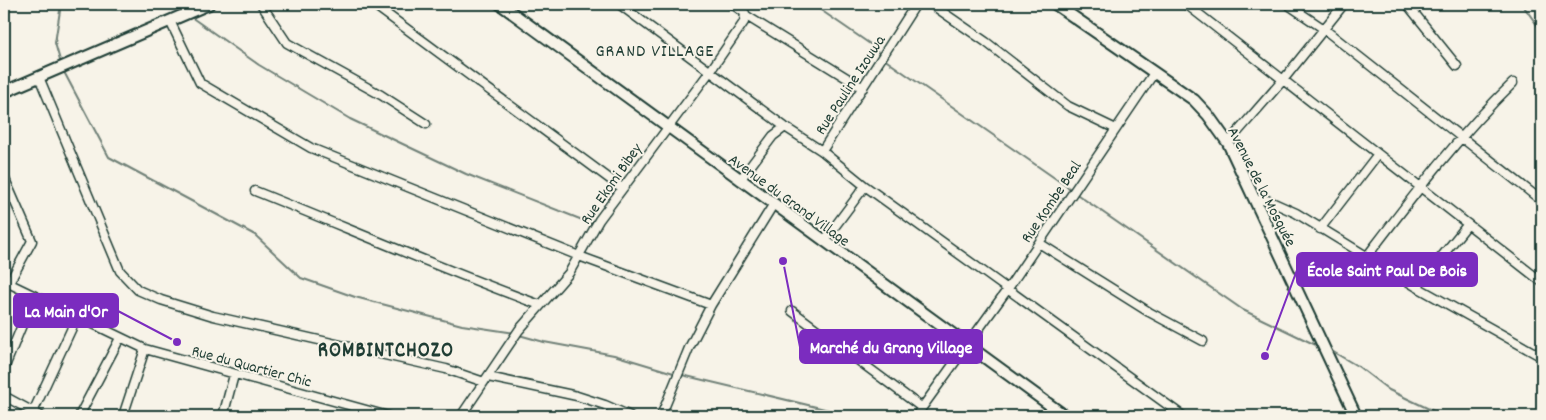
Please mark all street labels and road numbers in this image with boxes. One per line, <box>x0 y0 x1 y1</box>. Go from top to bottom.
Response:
street label: Rue Pauline Izouwa <box>810 31 892 140</box>
street label: Avenue de la Mosquée <box>1221 123 1301 251</box>
street label: Rue Ekomi Bibey <box>575 139 649 230</box>
street label: Avenue du Grand Village <box>723 149 854 253</box>
street label: Rue Kombe Beal <box>1016 157 1088 248</box>
street label: Rue du Quartier Chic <box>189 340 314 394</box>

